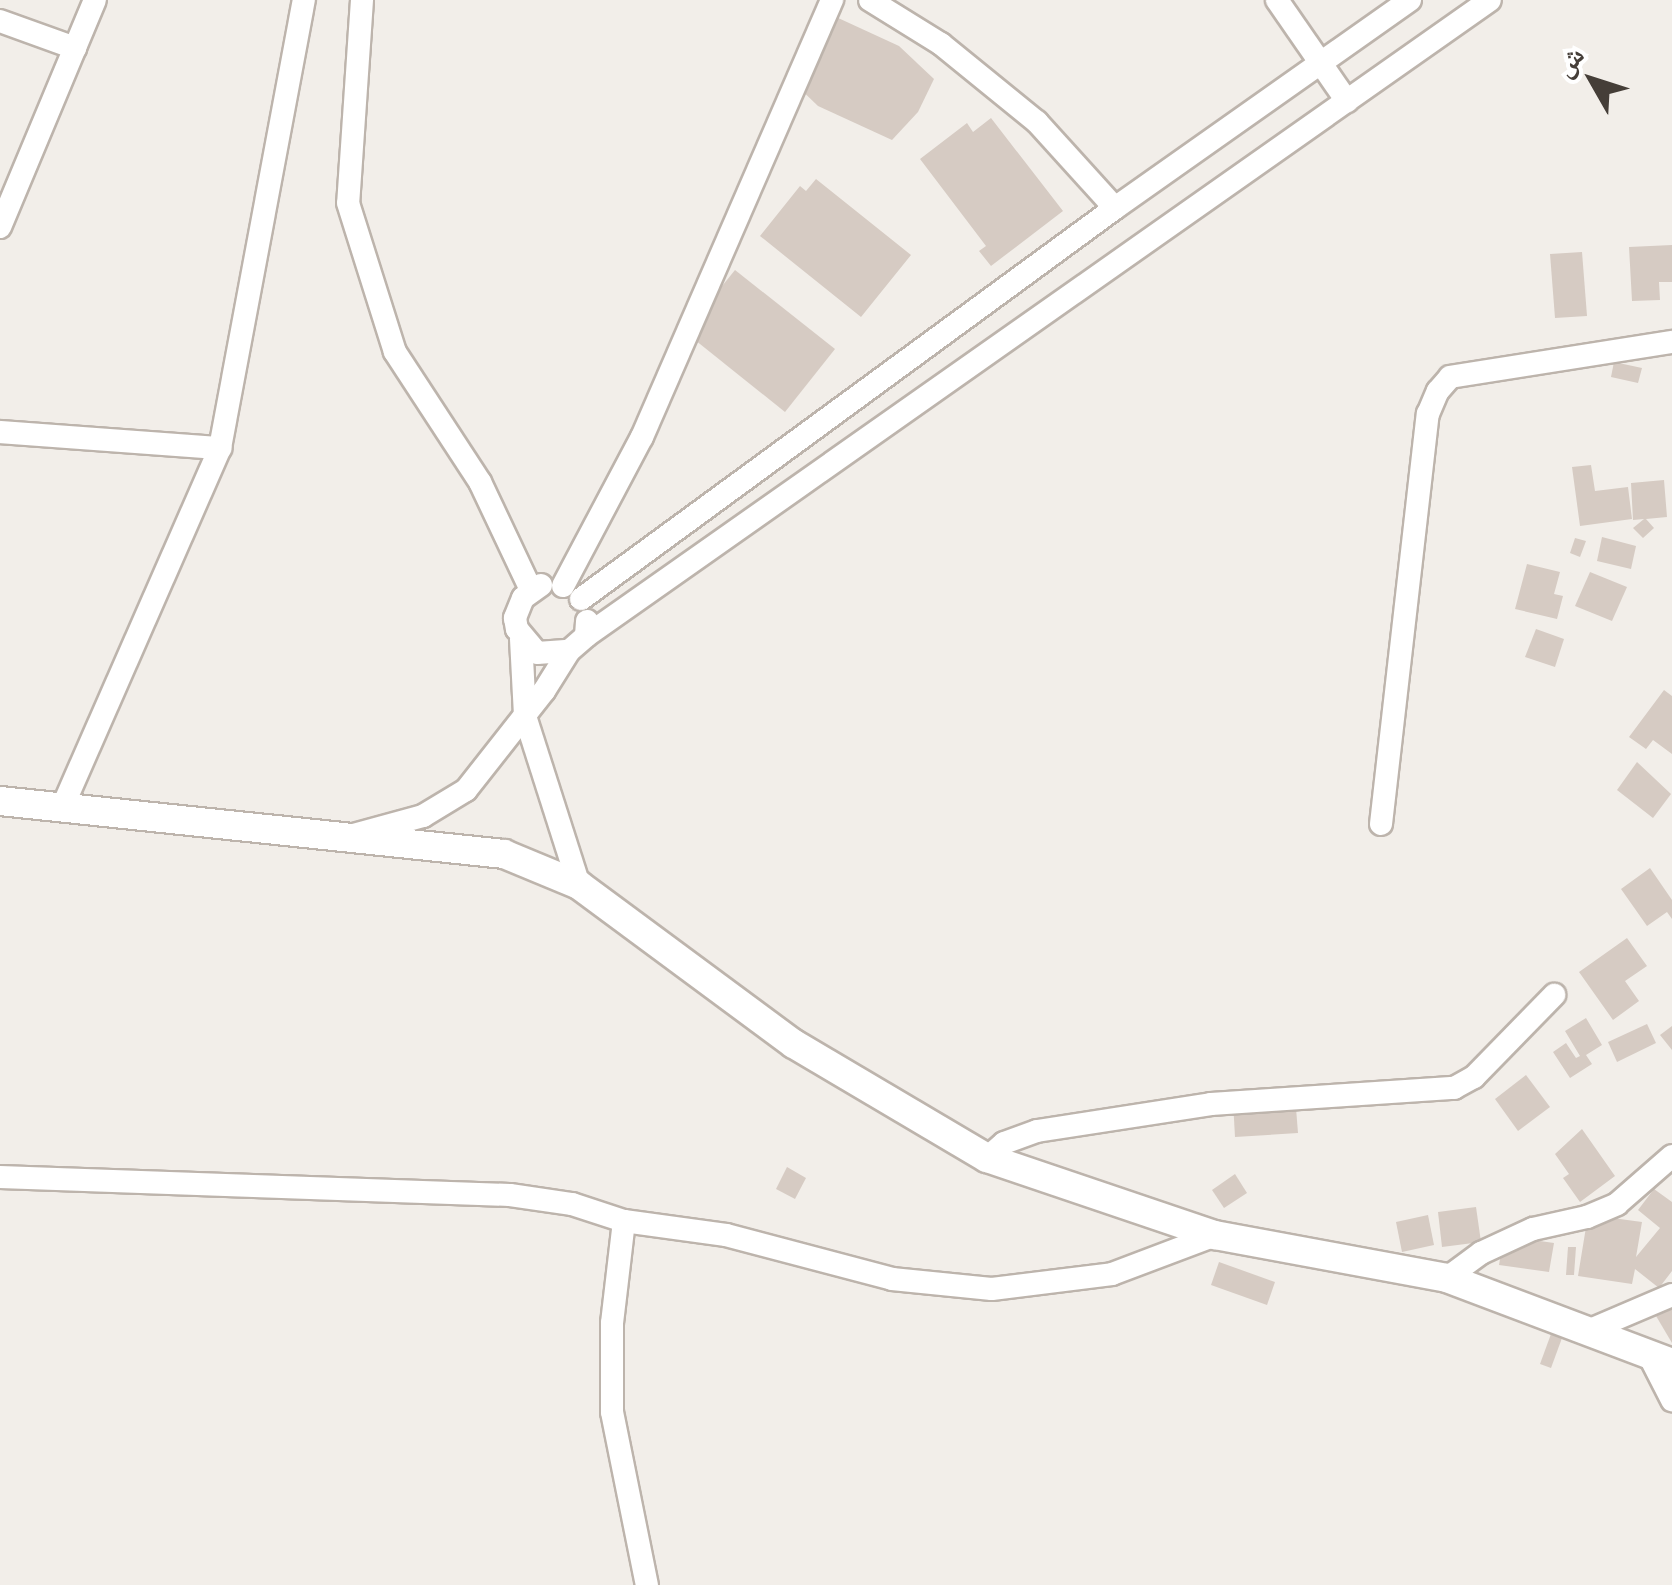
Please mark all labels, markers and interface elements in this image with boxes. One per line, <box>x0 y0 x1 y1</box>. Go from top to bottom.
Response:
north arrow <box>1542 30 1642 130</box>
text: ش <box>1545 38 1591 83</box>

